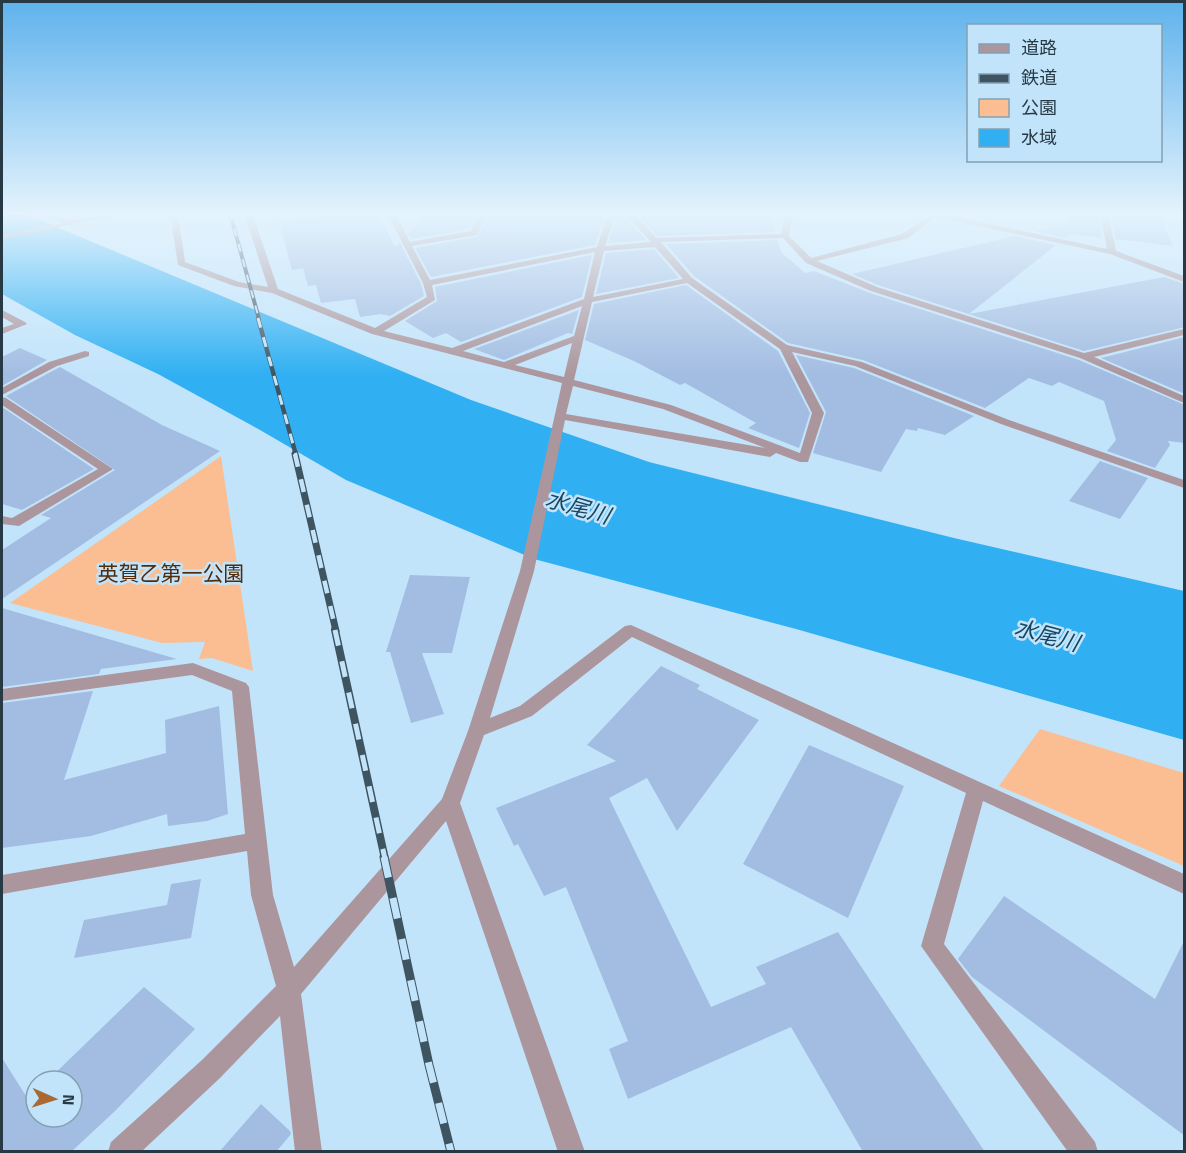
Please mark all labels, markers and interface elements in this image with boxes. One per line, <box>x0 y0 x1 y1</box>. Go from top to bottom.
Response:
legend <box>967 24 1162 162</box>
text: 道路 <box>1021 34 1057 61</box>
text: 鉄道 <box>1021 64 1057 91</box>
text: 公園 <box>1021 94 1057 121</box>
text: 水域 <box>1021 124 1057 151</box>
water label: 水尾川 <box>542 482 616 533</box>
park label: 英賀乙第一公園 <box>98 557 245 589</box>
water label: 水尾川 <box>1011 610 1085 660</box>
north arrow <box>24 1069 84 1129</box>
text: N <box>57 1094 81 1106</box>

